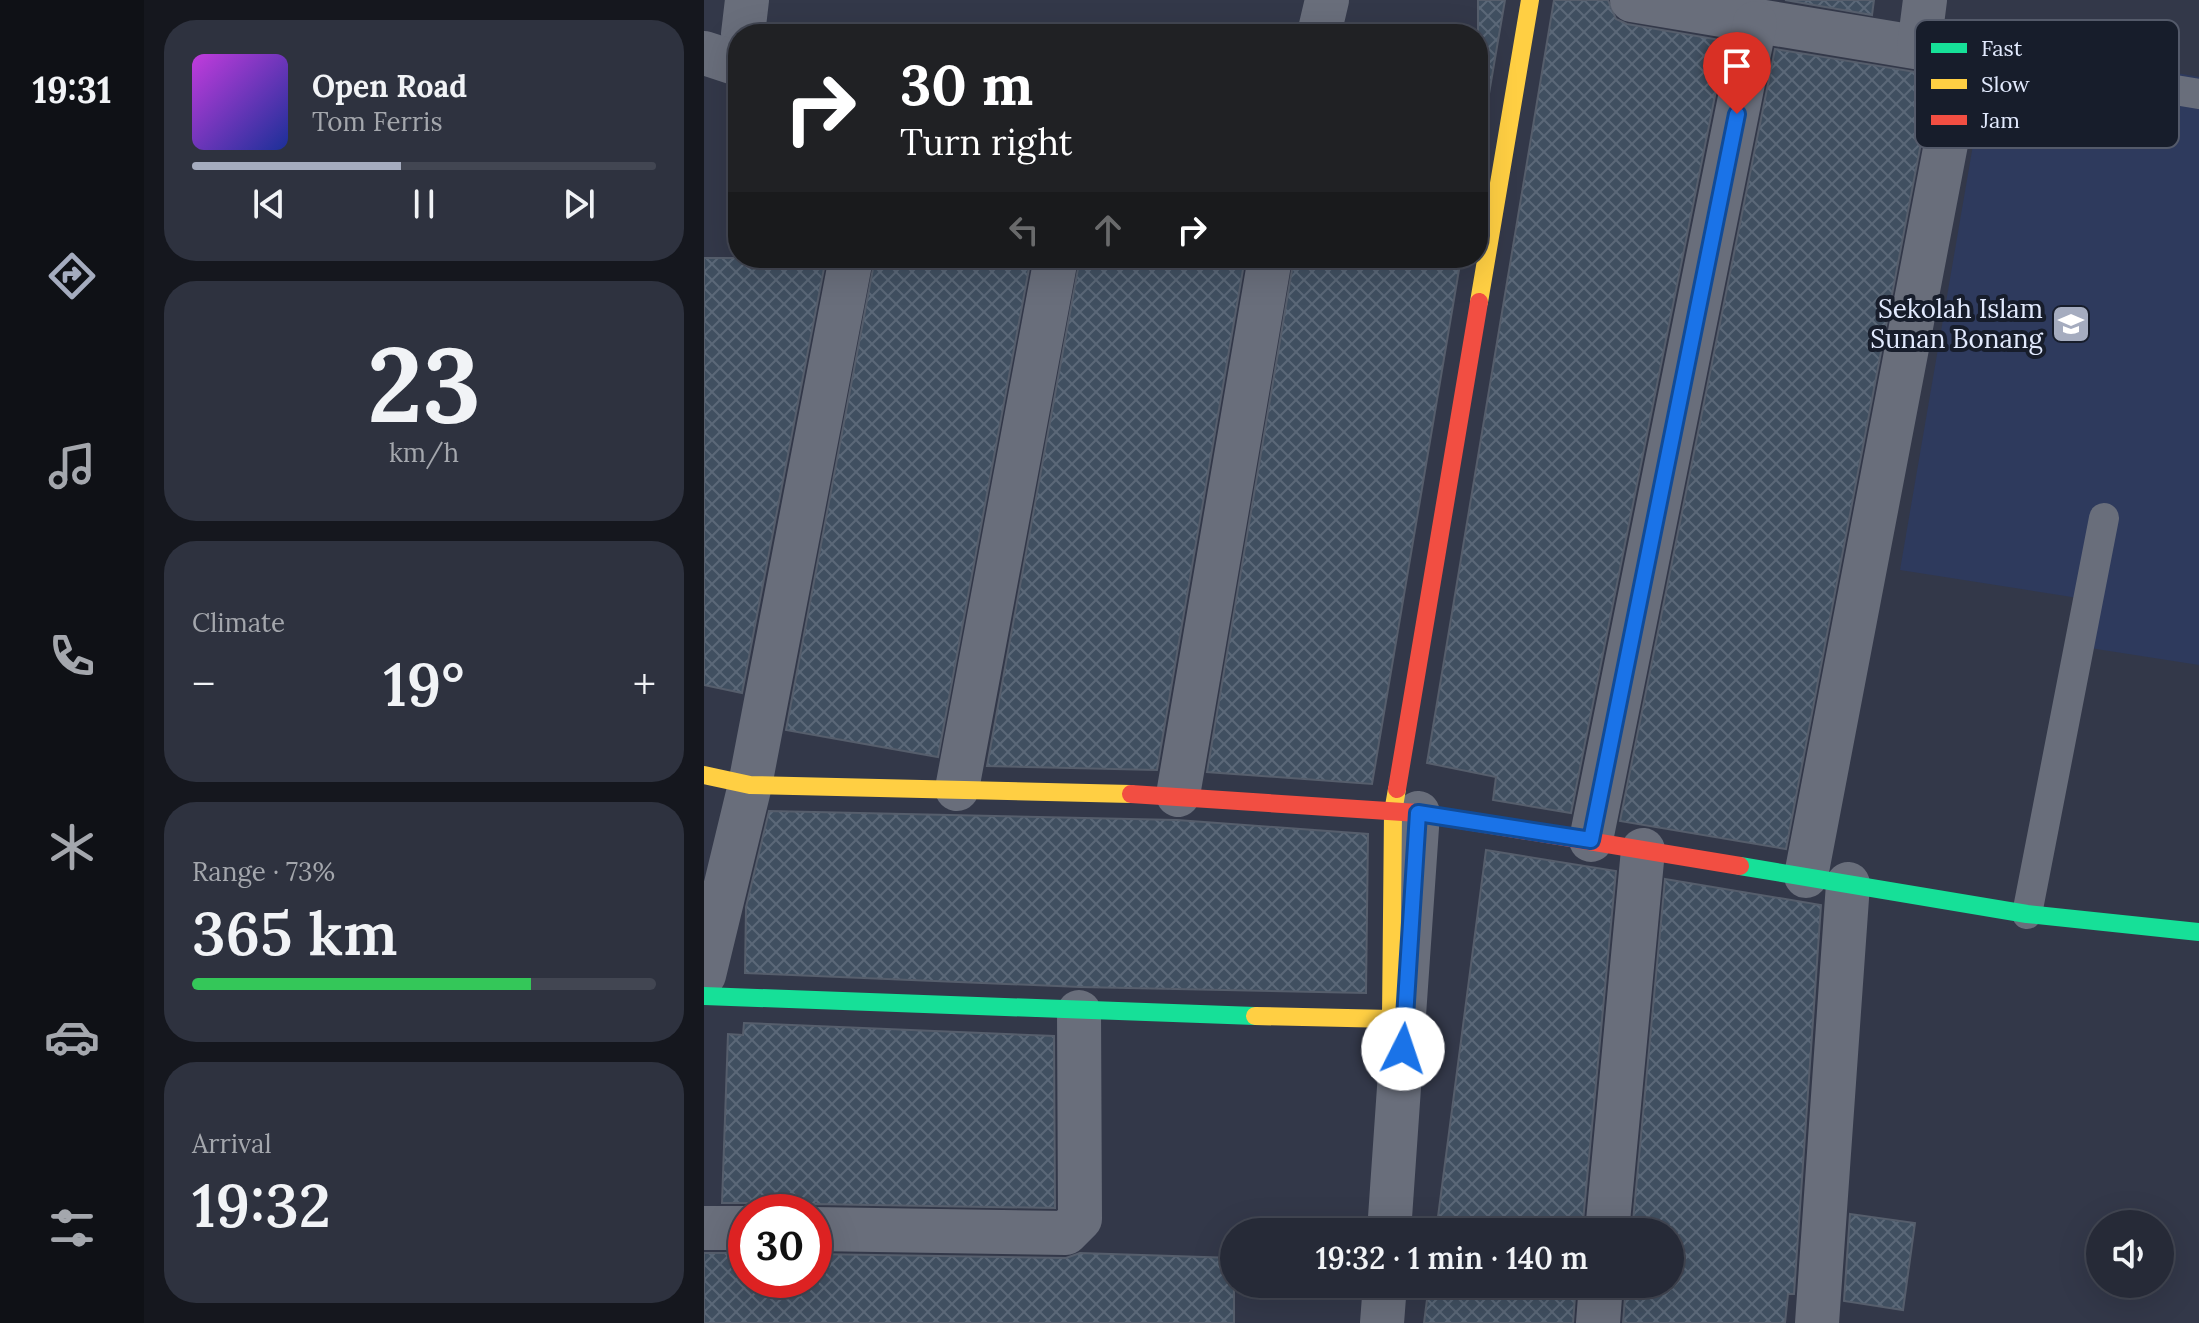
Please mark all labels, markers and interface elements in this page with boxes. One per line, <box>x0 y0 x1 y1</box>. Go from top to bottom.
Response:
legend <box>1915 20 2179 148</box>
pin <box>1703 32 1771 114</box>
text: Fast <box>1981 34 2023 62</box>
icon: arrive <box>1715 44 1759 88</box>
text: 30 m <box>900 49 1033 120</box>
icon: right <box>768 56 872 160</box>
text: 19:31 <box>32 67 112 113</box>
text: Open Road <box>312 67 467 105</box>
text: Slow <box>1981 70 2030 98</box>
text: Tom Ferris <box>312 105 442 138</box>
text: Jam <box>1980 106 2020 134</box>
text: Turn right <box>900 119 1073 165</box>
icon: previous <box>247 182 291 226</box>
icon: pause <box>402 182 446 226</box>
icon: next <box>557 182 601 226</box>
icon: left <box>1002 208 1046 252</box>
icon: ahead <box>1086 208 1130 252</box>
icon: right <box>1170 208 1214 252</box>
icon: directions <box>44 248 100 304</box>
place label: Sekolah Islam Sunan Bonang <box>1870 292 2044 355</box>
school or university icon: Sekolah Islam Sunan Bonang <box>2050 303 2092 345</box>
text: 23 <box>367 317 481 450</box>
text: km/h <box>389 436 459 469</box>
icon: music <box>44 438 100 494</box>
text: Climate <box>192 606 285 639</box>
icon: phone <box>44 628 100 684</box>
text: 19° <box>383 646 465 722</box>
text: − <box>192 656 215 712</box>
text: + <box>633 656 656 712</box>
icon: climate <box>44 819 100 875</box>
text: Range · 73% <box>192 855 335 888</box>
text: 365 km <box>192 895 398 971</box>
position arrow <box>1361 1007 1445 1091</box>
icon: car <box>44 1009 100 1065</box>
text: Arrival <box>192 1127 271 1160</box>
text: 19:32 <box>192 1167 331 1243</box>
speed limit sign: 30 <box>728 1194 832 1298</box>
icon: filters <box>44 1200 100 1256</box>
map controls <box>2086 1210 2174 1298</box>
button: sound <box>2086 1210 2174 1298</box>
text: 19:32 · 1 min · 140 m <box>1316 1239 1588 1277</box>

